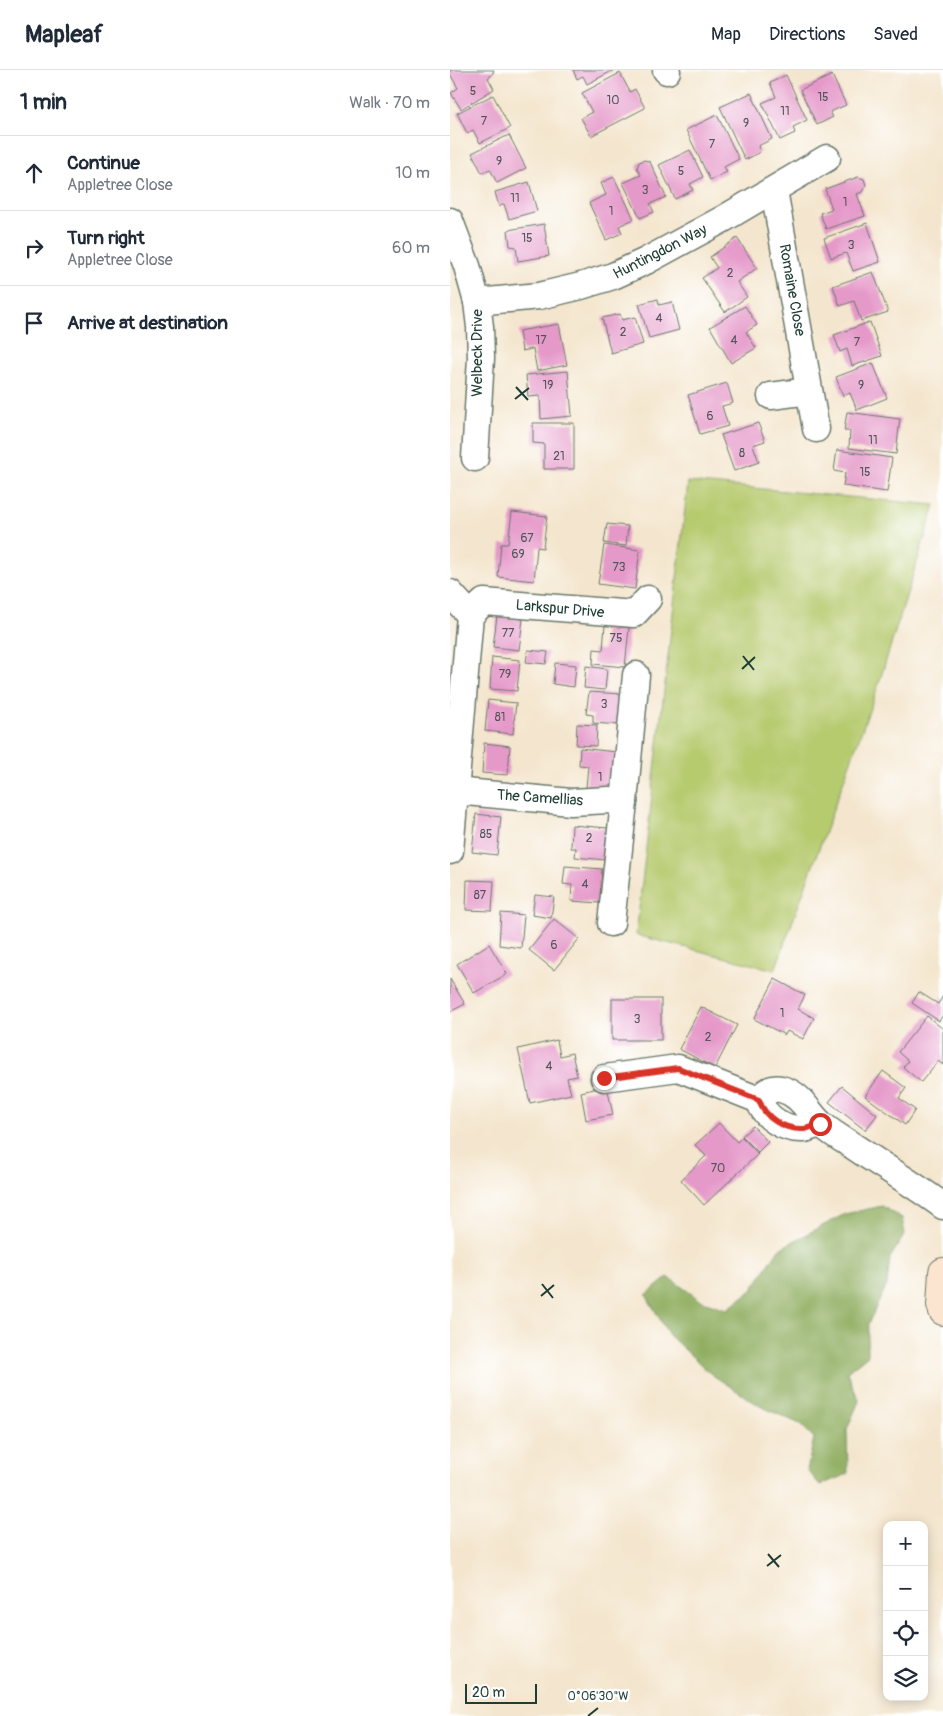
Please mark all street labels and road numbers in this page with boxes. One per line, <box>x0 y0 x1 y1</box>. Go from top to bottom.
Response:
street label: Huntingdon Way <box>610 220 711 284</box>
street label: Romaine Close <box>775 242 810 338</box>
street label: Welbeck Drive <box>468 309 487 397</box>
street label: Larkspur Drive <box>515 596 606 622</box>
street label: The Camellias <box>496 786 584 811</box>

